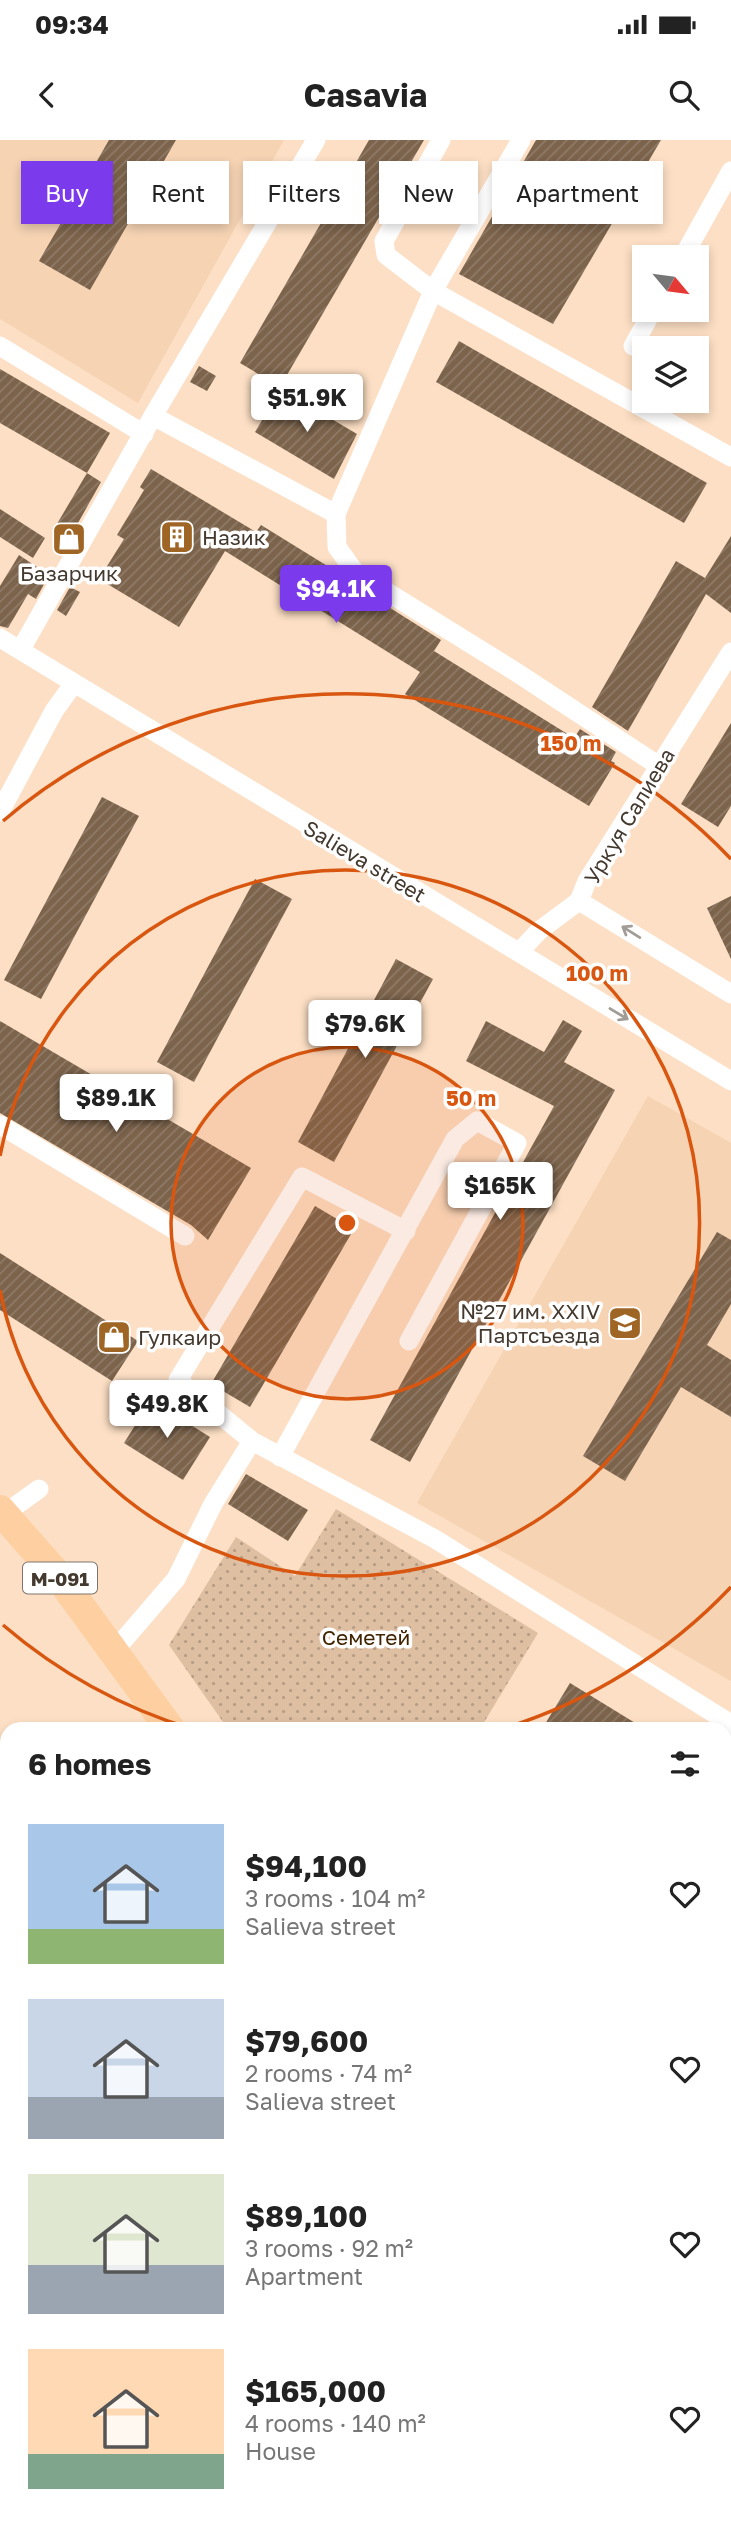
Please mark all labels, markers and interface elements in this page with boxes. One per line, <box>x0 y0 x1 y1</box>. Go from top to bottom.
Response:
text: 09:34 <box>35 9 109 40</box>
icon: back <box>28 76 66 114</box>
text: Casavia <box>304 76 427 114</box>
icon: search <box>665 76 703 114</box>
chip: Buy <box>21 161 113 224</box>
chip: Rent <box>127 161 229 224</box>
chip: Filters <box>243 161 365 224</box>
chip: New <box>379 161 478 224</box>
chip: Apartment <box>492 161 663 224</box>
north arrow <box>632 245 709 322</box>
map controls <box>632 245 709 413</box>
button: layers <box>632 336 709 413</box>
pin: $51.9K <box>250 374 364 434</box>
text: $51.9K <box>267 383 347 411</box>
building icon: Назик <box>158 518 196 556</box>
shop icon: Базарчик <box>50 520 88 558</box>
place label: Назик <box>202 524 266 550</box>
place label: Базарчик <box>20 560 118 586</box>
pin: $94.1K <box>279 566 393 625</box>
text: $94.1K <box>296 574 376 602</box>
text: 150 m <box>541 730 601 756</box>
street label: Уркуя Салиева <box>578 743 680 889</box>
street label: Salieva street <box>299 814 431 908</box>
one-way arrow <box>622 925 642 939</box>
text: 100 m <box>566 960 628 986</box>
pin: $79.6K <box>308 1000 422 1060</box>
one-way arrow <box>608 1007 628 1021</box>
text: $79.6K <box>324 1009 406 1037</box>
pin: $89.1K <box>59 1074 173 1134</box>
text: $89.1K <box>76 1083 156 1111</box>
text: 50 m <box>446 1085 496 1111</box>
pin: $165K <box>451 1163 549 1222</box>
text: $165K <box>464 1171 536 1199</box>
centre of rings <box>335 1211 359 1235</box>
place label: №27 им. XXIV Партсъезда <box>460 1298 600 1348</box>
school or university icon: №27 им. XXIV Партсъезда <box>606 1304 644 1342</box>
shop icon: Гулкаир <box>95 1318 133 1356</box>
place label: Гулкаир <box>138 1324 221 1350</box>
pin: $49.8K <box>110 1380 224 1440</box>
text: $49.8K <box>125 1389 209 1417</box>
road number: М-091 <box>23 1562 97 1594</box>
park label: Семетей <box>322 1624 410 1650</box>
icon: filters <box>666 1745 704 1783</box>
text: 6 homes <box>28 1746 151 1782</box>
text: $94,100 <box>245 1848 367 1884</box>
icon: home <box>84 1852 168 1936</box>
icon: heart <box>666 1875 704 1913</box>
text: 3 rooms · 104 m² <box>245 1884 425 1912</box>
text: Salieva street <box>245 1912 396 1940</box>
text: $79,600 <box>245 2023 368 2059</box>
icon: home <box>84 2027 168 2111</box>
icon: heart <box>666 2050 704 2088</box>
text: 2 rooms · 74 m² <box>245 2059 412 2087</box>
text: Salieva street <box>245 2087 396 2115</box>
text: $89,100 <box>245 2198 367 2234</box>
icon: home <box>84 2202 168 2286</box>
icon: heart <box>666 2225 704 2263</box>
text: 3 rooms · 92 m² <box>245 2234 413 2262</box>
text: Apartment <box>245 2262 363 2290</box>
text: $165,000 <box>245 2373 386 2409</box>
icon: home <box>84 2377 168 2461</box>
icon: heart <box>666 2400 704 2438</box>
text: 4 rooms · 140 m² <box>245 2409 426 2437</box>
text: House <box>245 2437 316 2465</box>

